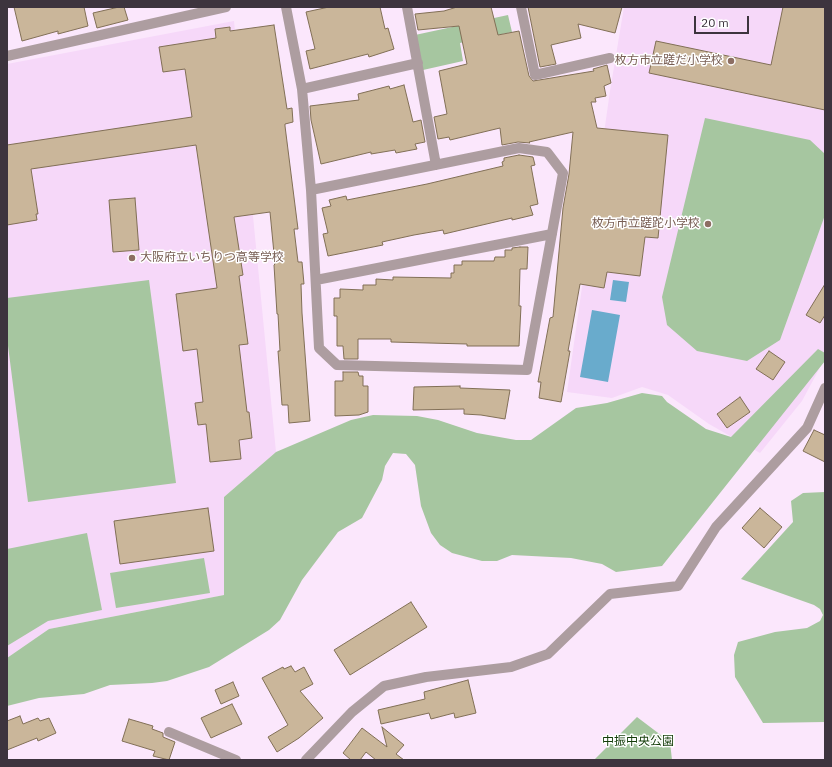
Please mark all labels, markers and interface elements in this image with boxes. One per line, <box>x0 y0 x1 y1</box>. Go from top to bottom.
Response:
scale bar <box>696 8 751 34</box>
text: 20 m <box>701 15 729 30</box>
place label: 枚方市立蹉だ小学校 <box>615 54 723 68</box>
marker: 枚方市立蹉だ小学校 <box>726 56 736 66</box>
place label: 枚方市立蹉跎小学校 <box>592 217 700 231</box>
marker: 枚方市立蹉跎小学校 <box>703 219 713 229</box>
place label: 大阪府立いちりつ高等学校 <box>140 251 284 265</box>
marker: 大阪府立いちりつ高等学校 <box>127 253 137 263</box>
park label: 中振中央公園 <box>602 735 674 749</box>

